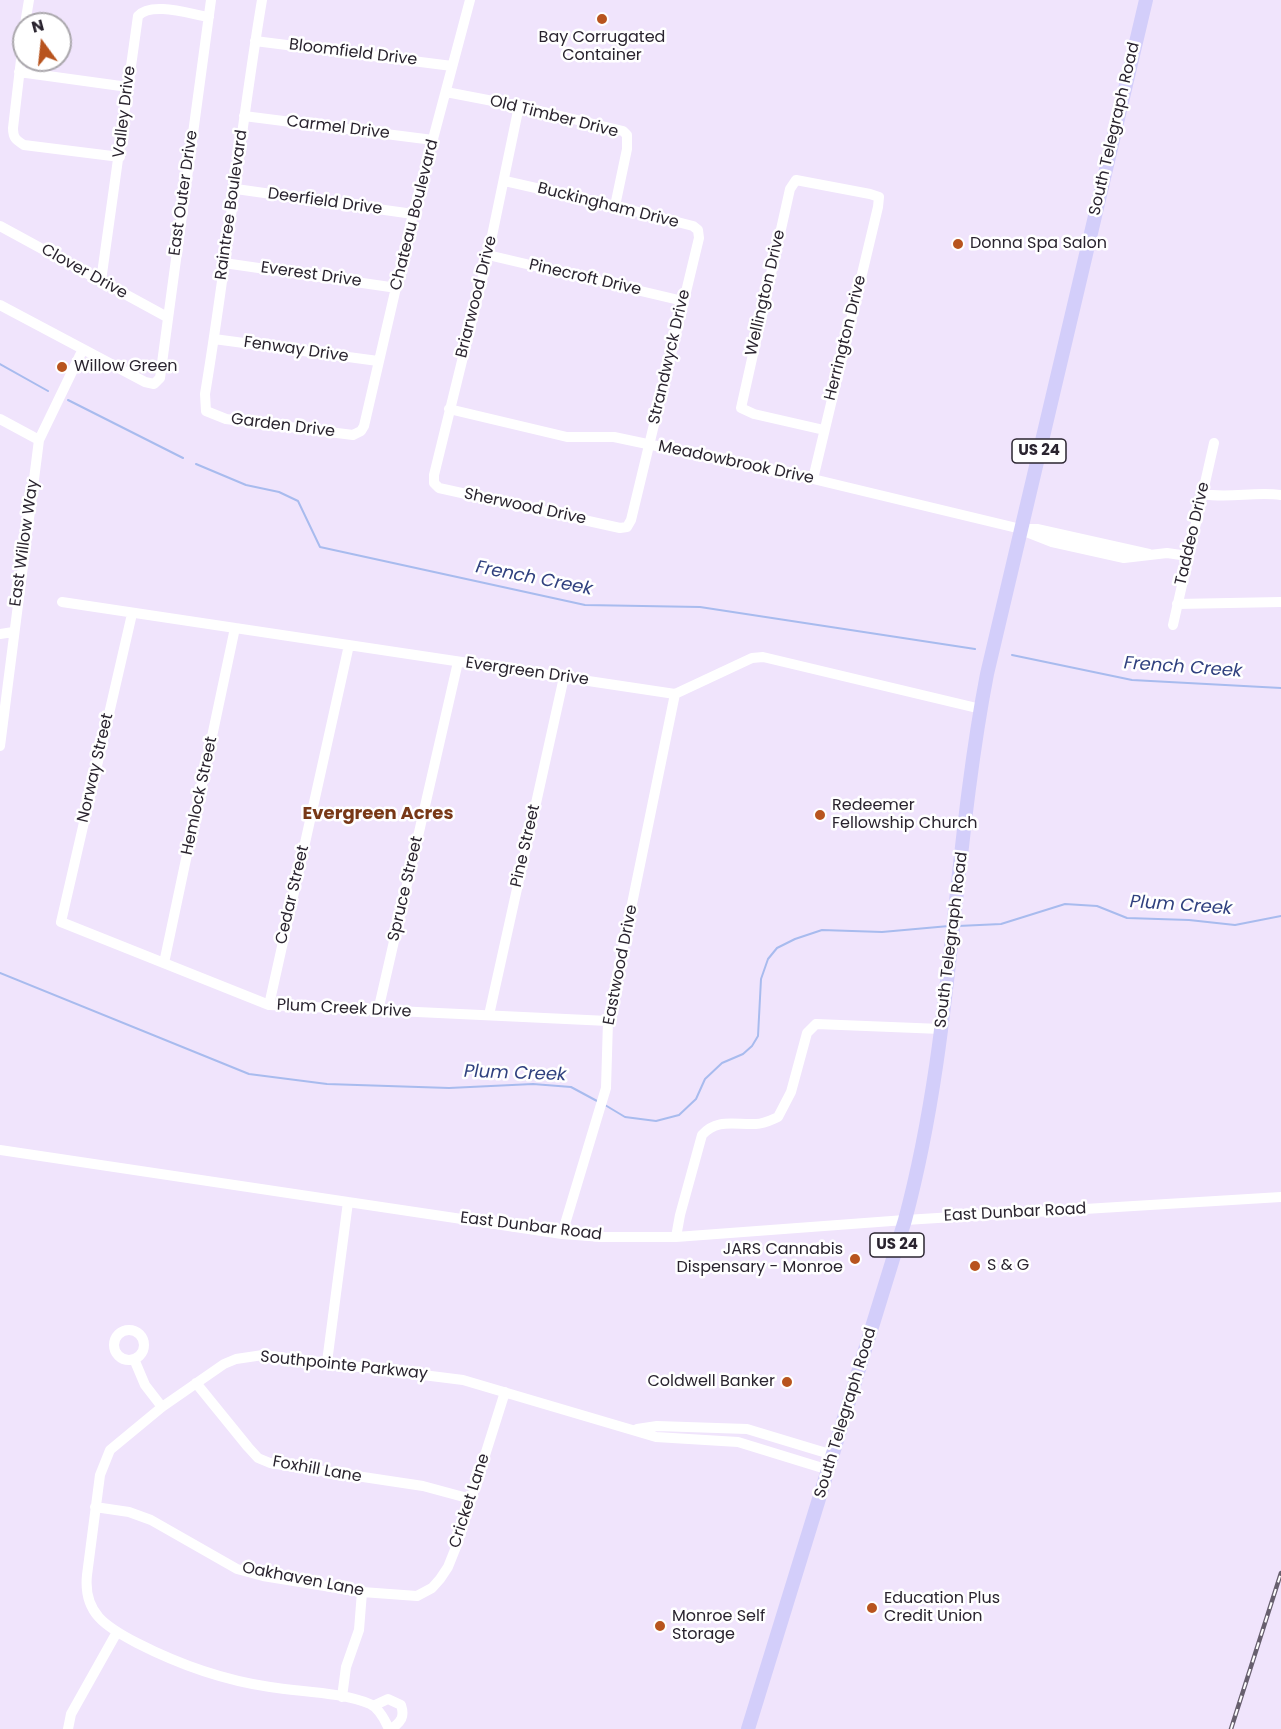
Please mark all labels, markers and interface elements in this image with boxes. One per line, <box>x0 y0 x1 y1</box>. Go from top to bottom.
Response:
north arrow <box>12 12 72 72</box>
marker: Bay Corrugated Container <box>595 12 609 26</box>
text: N <box>29 13 47 39</box>
place label: Bay Corrugated Container <box>539 28 665 66</box>
street label: Bloomfield Drive <box>288 36 418 70</box>
street label: South Telegraph Road <box>1086 41 1144 217</box>
street label: Valley Drive <box>110 65 140 159</box>
street label: Old Timber Drive <box>488 92 620 142</box>
street label: Carmel Drive <box>285 112 391 144</box>
street label: East Outer Drive <box>166 129 202 257</box>
street label: Raintree Boulevard <box>212 129 252 281</box>
street label: Chateau Boulevard <box>387 137 443 293</box>
street label: Buckingham Drive <box>535 179 681 233</box>
street label: Deerfield Drive <box>267 184 383 220</box>
street label: Wellington Drive <box>742 228 790 358</box>
street label: Briarwood Drive <box>453 234 501 360</box>
place label: Donna Spa Salon <box>970 234 1107 254</box>
marker: Donna Spa Salon <box>951 237 965 251</box>
street label: Clover Drive <box>37 240 131 304</box>
street label: Pinecroft Drive <box>527 256 643 300</box>
street label: Everest Drive <box>259 258 363 292</box>
street label: Herrington Drive <box>821 273 871 403</box>
street label: Strandwyck Drive <box>645 288 695 426</box>
street label: Fenway Drive <box>242 333 350 367</box>
place label: Willow Green <box>74 357 178 377</box>
marker: Willow Green <box>55 360 69 374</box>
street label: Garden Drive <box>230 410 336 442</box>
street label: Meadowbrook Drive <box>656 437 816 489</box>
road number: US 24 <box>1012 439 1066 463</box>
street label: East Willow Way <box>7 478 43 608</box>
street label: Taddeo Drive <box>1172 480 1214 588</box>
street label: Sherwood Drive <box>462 485 588 529</box>
water label: French Creek <box>474 557 594 601</box>
water label: French Creek <box>1123 653 1243 683</box>
street label: Evergreen Drive <box>464 654 590 690</box>
street label: Norway Street <box>74 712 118 824</box>
street label: Hemlock Street <box>178 735 222 857</box>
place label: Redeemer Fellowship Church <box>832 796 978 834</box>
district label: Evergreen Acres <box>303 803 453 825</box>
street label: Pine Street <box>507 803 545 889</box>
marker: Redeemer Fellowship Church <box>813 808 827 822</box>
street label: Spruce Street <box>385 835 427 943</box>
street label: Cedar Street <box>272 844 314 946</box>
street label: South Telegraph Road <box>932 851 972 1029</box>
water label: Plum Creek <box>1129 892 1233 920</box>
street label: Eastwood Drive <box>600 903 642 1027</box>
street label: Plum Creek Drive <box>276 996 412 1022</box>
water label: Plum Creek <box>463 1061 567 1087</box>
street label: East Dunbar Road <box>943 1200 1087 1226</box>
street label: East Dunbar Road <box>459 1209 603 1245</box>
road number: US 24 <box>870 1233 924 1257</box>
place label: JARS Cannabis Dispensary - Monroe <box>677 1240 843 1278</box>
marker: JARS Cannabis Dispensary - Monroe <box>848 1252 862 1266</box>
place label: S & G <box>987 1256 1029 1276</box>
marker: S & G <box>968 1259 982 1273</box>
street label: South Telegraph Road <box>811 1325 881 1501</box>
street label: Southpointe Parkway <box>259 1348 429 1384</box>
place label: Coldwell Banker <box>647 1372 775 1392</box>
marker: Coldwell Banker <box>780 1375 794 1389</box>
street label: Cricket Lane <box>446 1451 494 1551</box>
street label: Foxhill Lane <box>271 1453 363 1487</box>
street label: Oakhaven Lane <box>240 1559 366 1601</box>
place label: Education Plus Credit Union <box>884 1589 1000 1627</box>
marker: Education Plus Credit Union <box>865 1601 879 1615</box>
place label: Monroe Self Storage <box>672 1607 765 1645</box>
marker: Monroe Self Storage <box>653 1619 667 1633</box>

